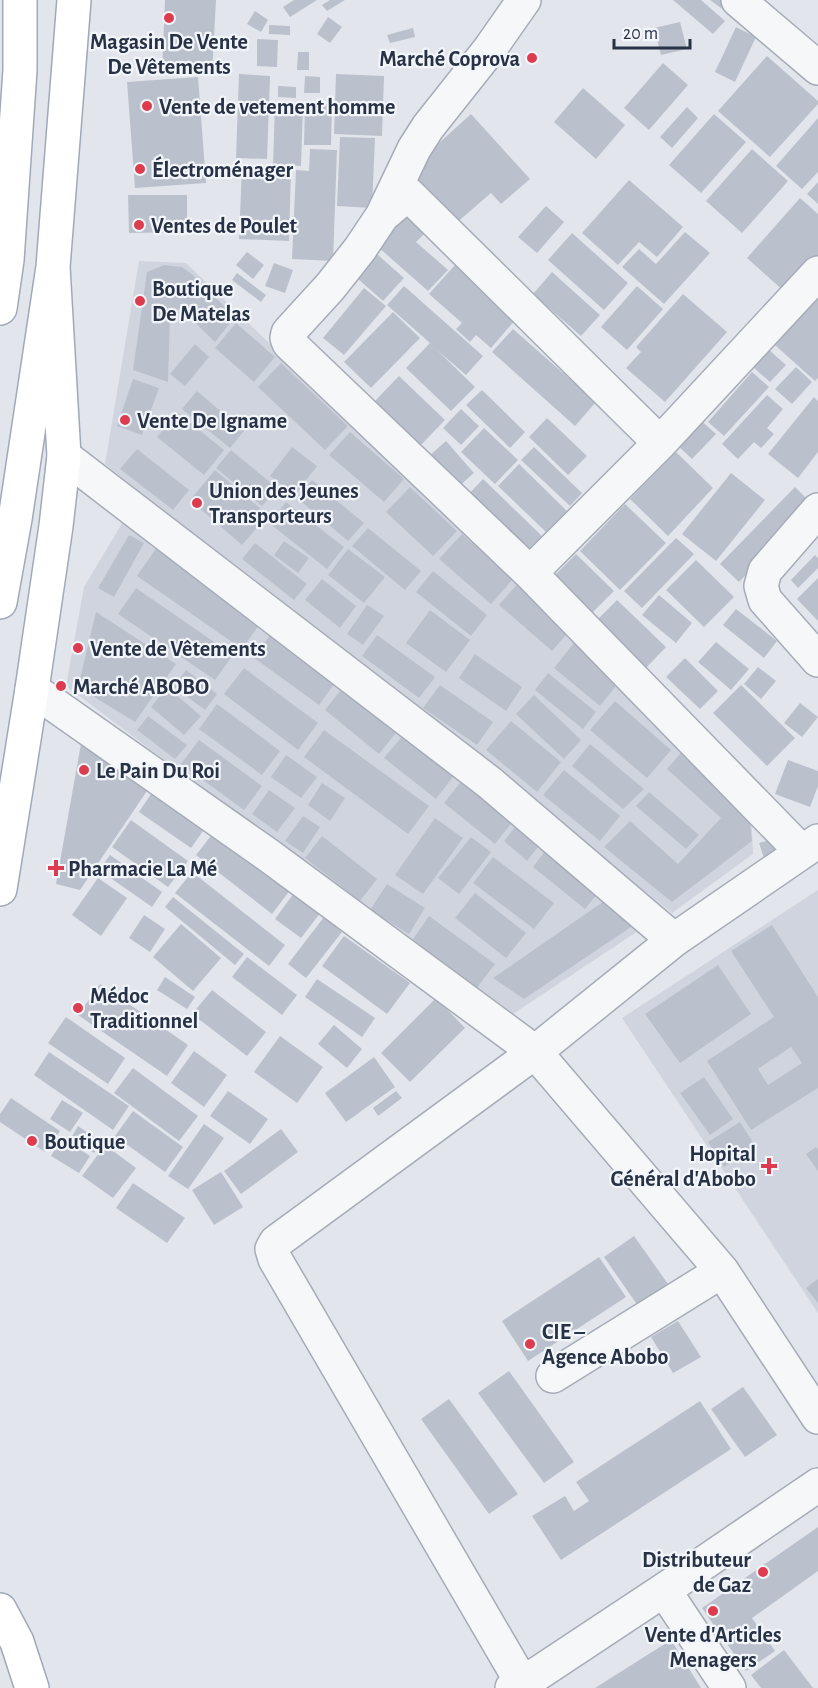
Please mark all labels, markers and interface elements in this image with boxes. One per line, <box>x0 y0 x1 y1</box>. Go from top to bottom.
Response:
marker: Magasin De Vente De Vêtements <box>162 11 176 25</box>
scale bar <box>614 12 690 50</box>
text: 20 m <box>623 25 658 43</box>
place label: Magasin De Vente De Vêtements <box>90 31 248 78</box>
place label: Marché Coprova <box>379 48 520 70</box>
marker: Marché Coprova <box>525 51 539 65</box>
place label: Vente de vetement homme <box>159 96 396 118</box>
marker: Vente de vetement homme <box>140 99 154 113</box>
place label: Électroménager <box>152 156 294 181</box>
marker: Électroménager <box>133 162 147 176</box>
place label: Ventes de Poulet <box>151 215 298 237</box>
marker: Ventes de Poulet <box>132 218 146 232</box>
place label: Boutique De Matelas <box>152 278 250 325</box>
marker: Boutique De Matelas <box>133 294 147 308</box>
place label: Vente De Igname <box>137 410 287 432</box>
marker: Vente De Igname <box>118 413 132 427</box>
place label: Union des Jeunes Transporteurs <box>209 480 359 527</box>
marker: Union des Jeunes Transporteurs <box>190 496 204 510</box>
place label: Vente de Vêtements <box>90 638 266 660</box>
marker: Vente de Vêtements <box>71 641 85 655</box>
place label: Marché ABOBO <box>73 676 209 698</box>
marker: Marché ABOBO <box>54 679 68 693</box>
place label: Le Pain Du Roi <box>96 760 220 782</box>
marker: Le Pain Du Roi <box>77 763 91 777</box>
place label: Pharmacie La Mé <box>68 858 217 880</box>
marker: Pharmacie La Mé <box>49 861 63 875</box>
place label: Médoc Traditionnel <box>90 985 198 1032</box>
marker: Médoc Traditionnel <box>71 1001 85 1015</box>
place label: Boutique <box>44 1131 125 1153</box>
marker: Boutique <box>25 1134 39 1148</box>
place label: Hopital Général d'Abobo <box>611 1143 756 1190</box>
marker: Hopital Général d'Abobo <box>760 1157 778 1175</box>
place label: CIE – Agence Abobo <box>542 1321 669 1368</box>
marker: CIE – Agence Abobo <box>523 1337 537 1351</box>
place label: Distributeur de Gaz <box>642 1549 751 1596</box>
marker: Distributeur de Gaz <box>756 1565 770 1579</box>
marker: Vente d'Articles Menagers <box>706 1604 720 1618</box>
place label: Vente d'Articles Menagers <box>645 1624 781 1671</box>

